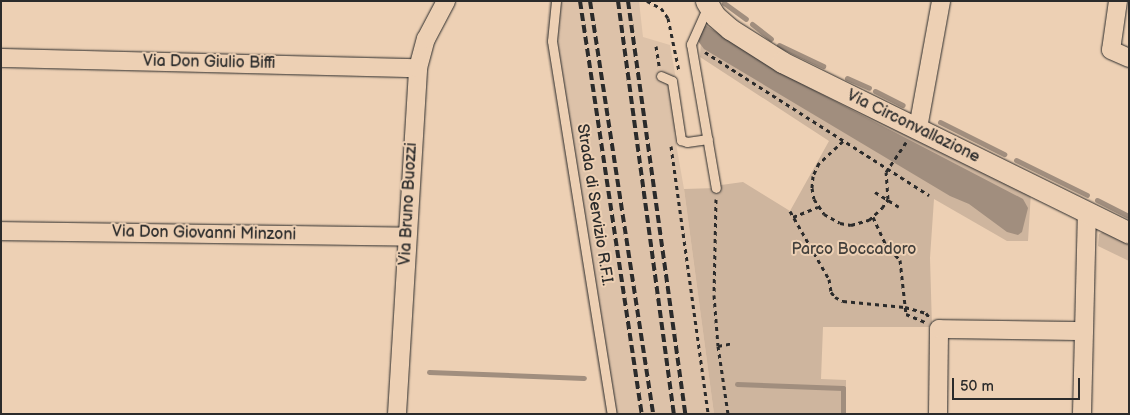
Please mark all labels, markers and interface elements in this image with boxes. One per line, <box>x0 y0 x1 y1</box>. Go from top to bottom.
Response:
street label: Via Don Giulio Biffi <box>143 52 275 74</box>
street label: Via Circonvallazione <box>843 86 983 168</box>
street label: Strada di Servizio R.F.I. <box>572 123 616 287</box>
street label: Via Bruno Buozzi <box>396 142 422 266</box>
street label: Via Don Giovanni Minzoni <box>112 223 296 245</box>
park label: Parco Boccadoro <box>792 240 916 260</box>
scale bar <box>955 368 1082 400</box>
text: 50 m <box>960 377 994 396</box>

